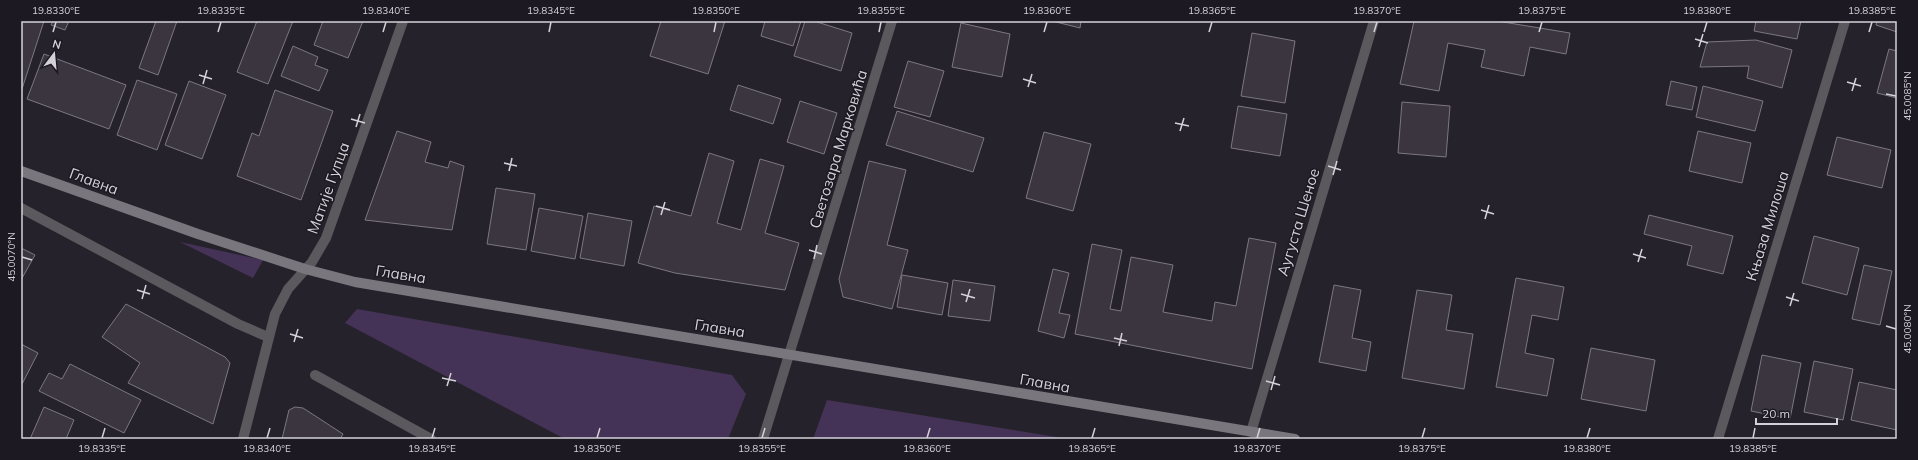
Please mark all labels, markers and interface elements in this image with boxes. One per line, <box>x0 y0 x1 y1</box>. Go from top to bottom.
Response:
text: 19.8330°E <box>32 4 80 17</box>
text: 19.8335°E <box>197 4 245 17</box>
text: 19.8340°E <box>362 4 410 17</box>
text: 19.8345°E <box>527 4 575 17</box>
text: 19.8350°E <box>692 4 740 17</box>
text: 19.8355°E <box>857 4 905 17</box>
text: 19.8360°E <box>1023 4 1071 17</box>
text: 19.8365°E <box>1188 4 1236 17</box>
text: 19.8370°E <box>1353 4 1401 17</box>
text: 19.8375°E <box>1518 4 1566 17</box>
text: 19.8380°E <box>1683 4 1731 17</box>
text: 19.8385°E <box>1848 4 1896 17</box>
north arrow <box>34 34 74 74</box>
text: N <box>51 37 63 52</box>
street label: Светозара Марковића <box>805 67 871 231</box>
text: 45.0085°N <box>1901 71 1914 121</box>
street label: Матије Гупца <box>303 140 353 236</box>
street label: Главна <box>67 163 121 199</box>
street label: Аугуста Шеное <box>1273 166 1323 278</box>
street label: Књаза Милоша <box>1741 169 1793 283</box>
text: 45.0070°N <box>5 232 18 282</box>
street label: Главна <box>374 261 428 287</box>
text: 45.0080°N <box>1901 304 1914 354</box>
street label: Главна <box>693 315 747 341</box>
street label: Главна <box>1018 369 1072 397</box>
scale bar <box>1756 400 1837 426</box>
text: 20 m <box>1762 406 1790 421</box>
text: 19.8335°E <box>78 442 126 455</box>
text: 19.8340°E <box>243 442 291 455</box>
text: 19.8345°E <box>408 442 456 455</box>
text: 19.8350°E <box>573 442 621 455</box>
text: 19.8355°E <box>738 442 786 455</box>
text: 19.8360°E <box>903 442 951 455</box>
text: 19.8365°E <box>1068 442 1116 455</box>
text: 19.8370°E <box>1233 442 1281 455</box>
text: 19.8375°E <box>1398 442 1446 455</box>
text: 19.8380°E <box>1563 442 1611 455</box>
text: 19.8385°E <box>1729 442 1777 455</box>

